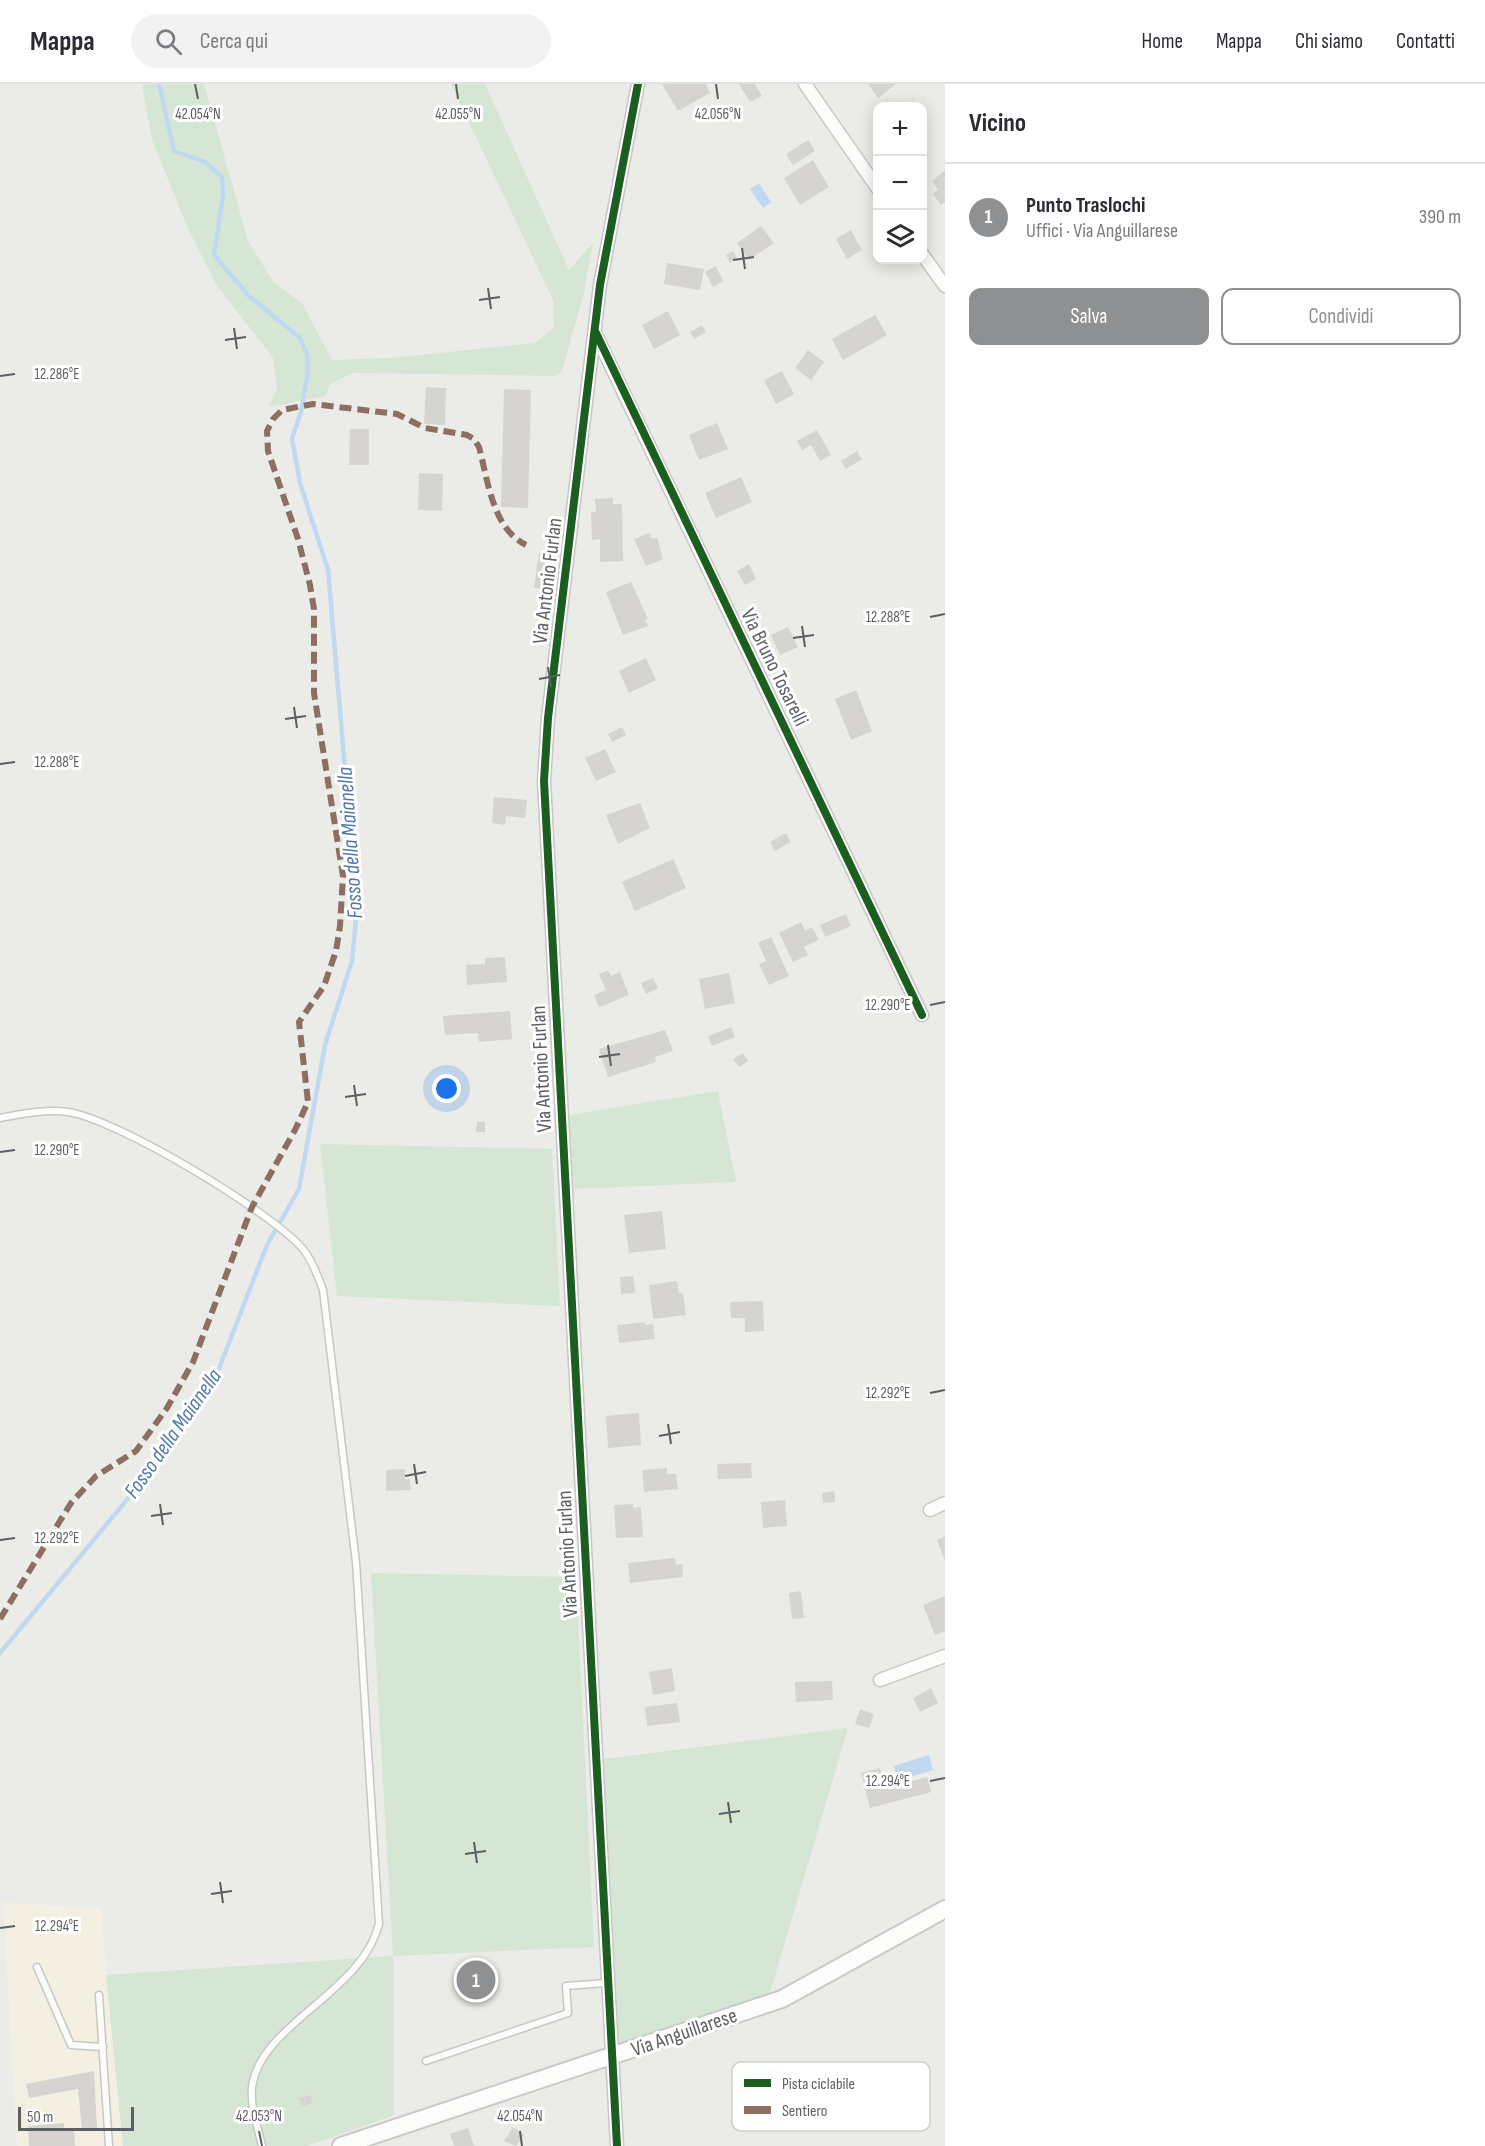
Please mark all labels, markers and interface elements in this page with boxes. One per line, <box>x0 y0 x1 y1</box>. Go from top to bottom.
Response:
search box <box>131 14 551 68</box>
text: Mappa <box>30 25 95 58</box>
icon: search <box>152 25 185 58</box>
text: Cerca qui <box>200 28 268 55</box>
text: Home <box>1142 29 1183 54</box>
text: Mappa <box>1216 29 1262 54</box>
text: Chi siamo <box>1295 29 1363 54</box>
text: Contatti <box>1396 29 1455 54</box>
map controls <box>873 102 927 264</box>
button: + <box>873 102 927 156</box>
text: 42.054°N <box>175 105 221 124</box>
text: 42.055°N <box>435 105 481 124</box>
text: 42.056°N <box>695 105 741 124</box>
text: Vicino <box>969 108 1026 139</box>
button: − <box>873 156 927 210</box>
text: Punto Traslochi <box>1026 192 1146 219</box>
text: 1 <box>985 205 992 229</box>
text: 390 m <box>1419 205 1461 229</box>
button: layers <box>873 210 927 264</box>
text: Uffici · Via Anguillarese <box>1026 219 1178 243</box>
button: Salva <box>969 288 1209 345</box>
button: Condividi <box>1221 288 1461 345</box>
text: 12.286°E <box>35 365 79 384</box>
street label: Via Antonio Furlan <box>527 517 568 646</box>
street label: Via Bruno Tosarelli <box>735 604 814 730</box>
text: 12.288°E <box>866 608 910 627</box>
text: 12.288°E <box>35 753 79 772</box>
water label: Fosso della Maianella <box>332 766 369 920</box>
text: 12.290°E <box>865 996 911 1015</box>
street label: Via Antonio Furlan <box>526 1005 557 1133</box>
your location <box>432 1074 461 1103</box>
text: 12.290°E <box>34 1141 80 1160</box>
water label: Fosso della Maianella <box>119 1364 228 1504</box>
text: 12.292°E <box>866 1384 910 1403</box>
street label: Via Antonio Furlan <box>552 1490 583 1618</box>
text: 12.292°E <box>35 1529 79 1548</box>
text: 12.294°E <box>866 1772 910 1791</box>
text: 12.294°E <box>35 1917 79 1936</box>
pin: 1 <box>456 1958 496 2002</box>
street label: Via Anguillarese <box>628 2003 740 2062</box>
legend <box>732 2062 930 2131</box>
text: Pista ciclabile <box>782 2075 855 2094</box>
text: Sentiero <box>782 2102 828 2121</box>
scale bar <box>18 2104 134 2132</box>
text: 42.053°N <box>236 2107 282 2126</box>
text: 42.054°N <box>497 2107 543 2126</box>
text: 50 m <box>27 2108 53 2127</box>

